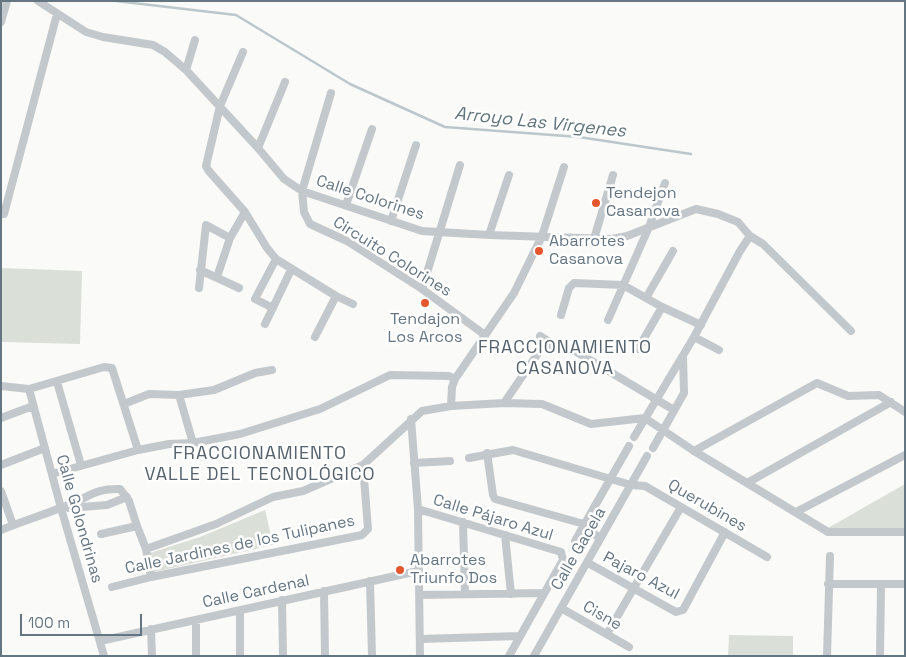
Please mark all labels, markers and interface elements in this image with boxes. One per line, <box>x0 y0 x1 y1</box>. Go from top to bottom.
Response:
water label: Arroyo Las Virgenes <box>453 103 627 143</box>
street label: Calle Colorines <box>314 171 426 225</box>
place label: Tendejon Casanova <box>606 184 680 222</box>
marker: Tendejon Casanova <box>590 197 602 209</box>
street label: Circuito Colorines <box>329 213 455 301</box>
place label: Abarrotes Casanova <box>549 232 625 270</box>
marker: Abarrotes Casanova <box>533 245 545 257</box>
marker: Tendajon Los Arcos <box>419 297 431 309</box>
place label: Tendajon Los Arcos <box>388 310 462 348</box>
district label: FRACCIONAMIENTO CASANOVA <box>476 337 654 379</box>
district label: FRACCIONAMIENTO VALLE DEL TECNOLÓGICO <box>142 443 378 486</box>
street label: Calle Golondrinas <box>51 453 107 585</box>
street label: Querubines <box>664 476 750 536</box>
street label: Calle Pájaro Azul <box>431 491 555 545</box>
street label: Calle Gacela <box>548 504 610 594</box>
street label: Calle Jardines de los Tulipanes <box>123 511 357 579</box>
street label: Pajaro Azul <box>600 548 682 604</box>
place label: Abarrotes Triunfo Dos <box>410 551 497 589</box>
marker: Abarrotes Triunfo Dos <box>394 564 406 576</box>
street label: Calle Cardenal <box>201 571 311 613</box>
street label: Cisne <box>579 597 625 635</box>
scale bar <box>22 604 145 636</box>
text: 100 m <box>28 613 70 632</box>

